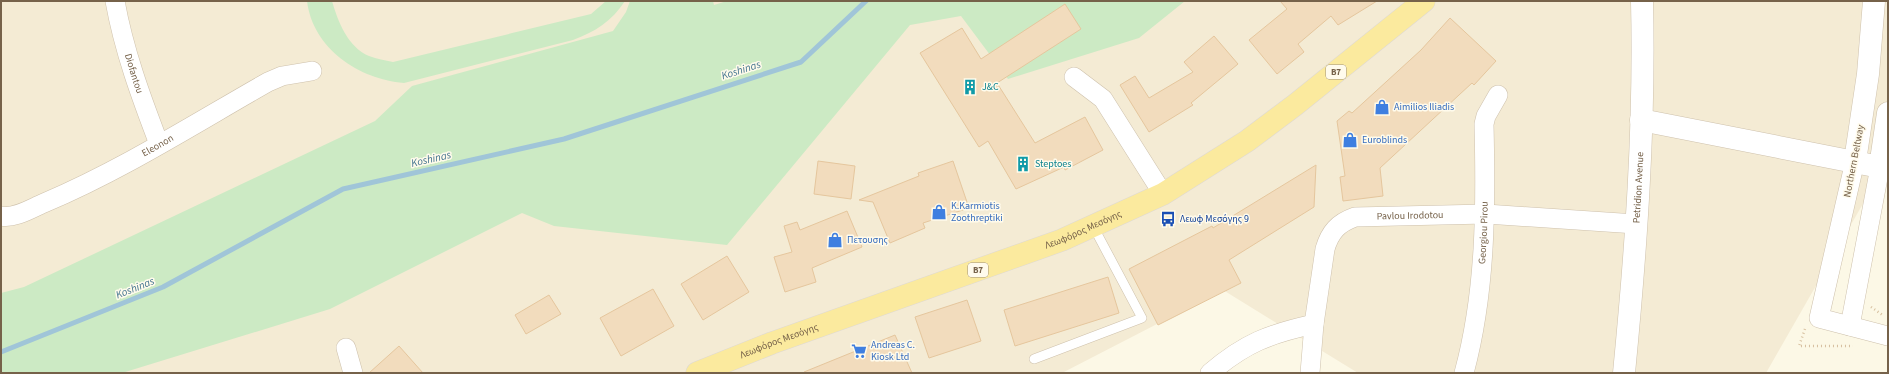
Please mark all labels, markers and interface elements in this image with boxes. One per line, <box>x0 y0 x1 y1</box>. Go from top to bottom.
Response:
street label: Diofantou <box>121 52 147 96</box>
water label: Koshinas <box>719 56 763 83</box>
road number: B7 <box>1326 65 1346 79</box>
building icon: J&C <box>961 78 979 96</box>
place label: J&C <box>982 80 999 94</box>
shop icon: Aimilios Iliadis <box>1373 98 1391 116</box>
place label: Aimilios Iliadis <box>1394 100 1454 114</box>
street label: Northern Beltway <box>1840 123 1868 198</box>
street label: Eleonon <box>139 131 176 160</box>
shop icon: Euroblinds <box>1341 131 1359 149</box>
place label: Euroblinds <box>1362 133 1407 147</box>
water label: Koshinas <box>410 147 453 171</box>
street label: Petridion Avenue <box>1629 152 1647 224</box>
building icon: Steptoes <box>1014 155 1032 173</box>
place label: Steptoes <box>1035 157 1072 171</box>
place label: K.Karmiotis Zoothreptiki <box>951 199 1003 225</box>
street label: Georgiou Pirou <box>1475 201 1492 265</box>
shop icon: K.Karmiotis Zoothreptiki <box>930 203 948 221</box>
street label: Λεωφόρος Μεσόγης <box>1043 206 1124 253</box>
street label: Pavlou Irodotou <box>1377 208 1444 223</box>
bus stop icon: Λεωφ Μεσόγης 9 <box>1159 210 1177 228</box>
place label: Λεωφ Μεσόγης 9 <box>1180 212 1249 226</box>
shop icon: Πετουσης <box>826 231 844 249</box>
place label: Πετουσης <box>847 233 889 247</box>
road number: B7 <box>968 263 988 277</box>
water label: Koshinas <box>113 273 157 303</box>
street label: Λεωφόρος Μεσόγης <box>738 320 821 362</box>
place label: Andreas C. Kiosk Ltd <box>871 338 915 364</box>
supermarket icon: Andreas C. Kiosk Ltd <box>850 342 868 360</box>

